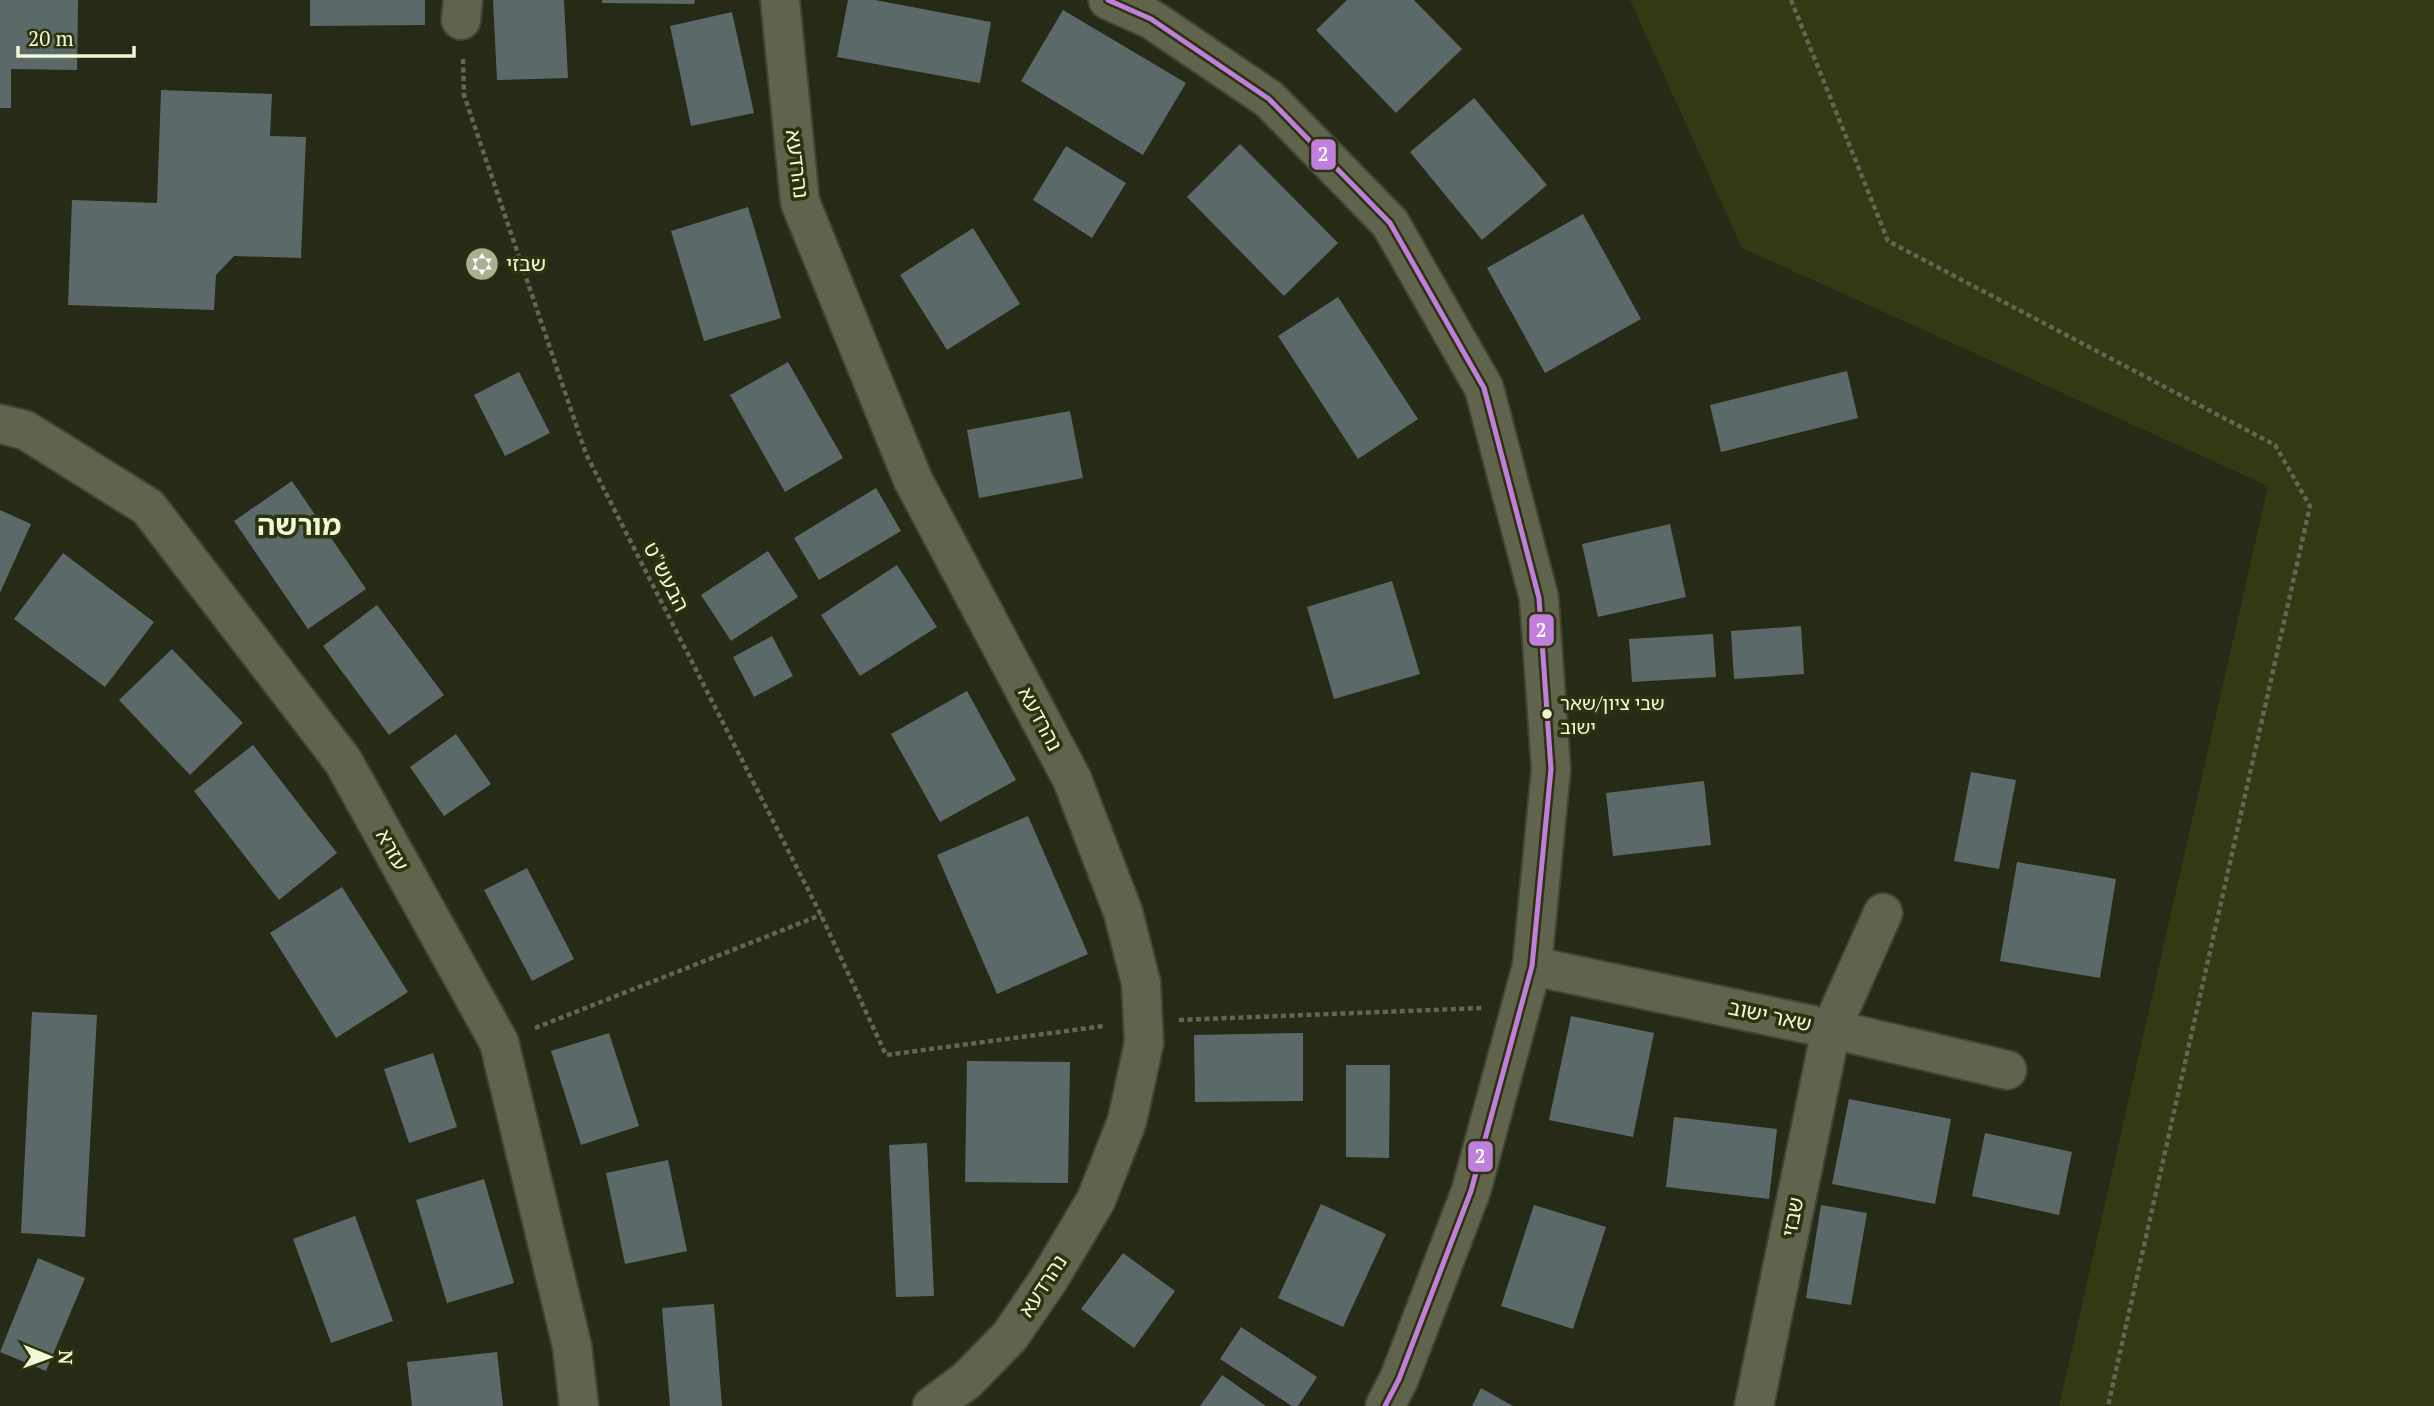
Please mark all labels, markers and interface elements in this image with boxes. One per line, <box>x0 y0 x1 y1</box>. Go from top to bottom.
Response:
scale bar <box>18 14 133 58</box>
text: 20 m <box>28 24 74 52</box>
street label: נהרדעא <box>780 128 816 200</box>
line badge: 2 <box>1310 138 1337 171</box>
text: 2 <box>1318 141 1328 166</box>
synagogue icon: שבזי <box>463 245 501 283</box>
place label: שבזי <box>506 249 546 277</box>
district label: מורשה <box>257 506 341 543</box>
street label: הבעש"ט <box>638 537 696 616</box>
line badge: 2 <box>1528 613 1555 647</box>
text: 2 <box>1536 617 1546 642</box>
street label: נהרדעא <box>1012 681 1069 756</box>
place label: שבי ציון/שאר ישוב <box>1560 690 1665 739</box>
marker: שבי ציון/שאר ישוב <box>1540 707 1554 721</box>
street label: עזרא <box>370 824 416 875</box>
street label: שאר ישוב <box>1726 993 1814 1037</box>
line badge: 2 <box>1467 1140 1494 1173</box>
text: 2 <box>1475 1143 1485 1168</box>
street label: שבזי <box>1774 1195 1810 1239</box>
street label: נהרדעא <box>1012 1249 1073 1322</box>
north arrow <box>14 1322 84 1392</box>
text: N <box>54 1350 79 1365</box>

